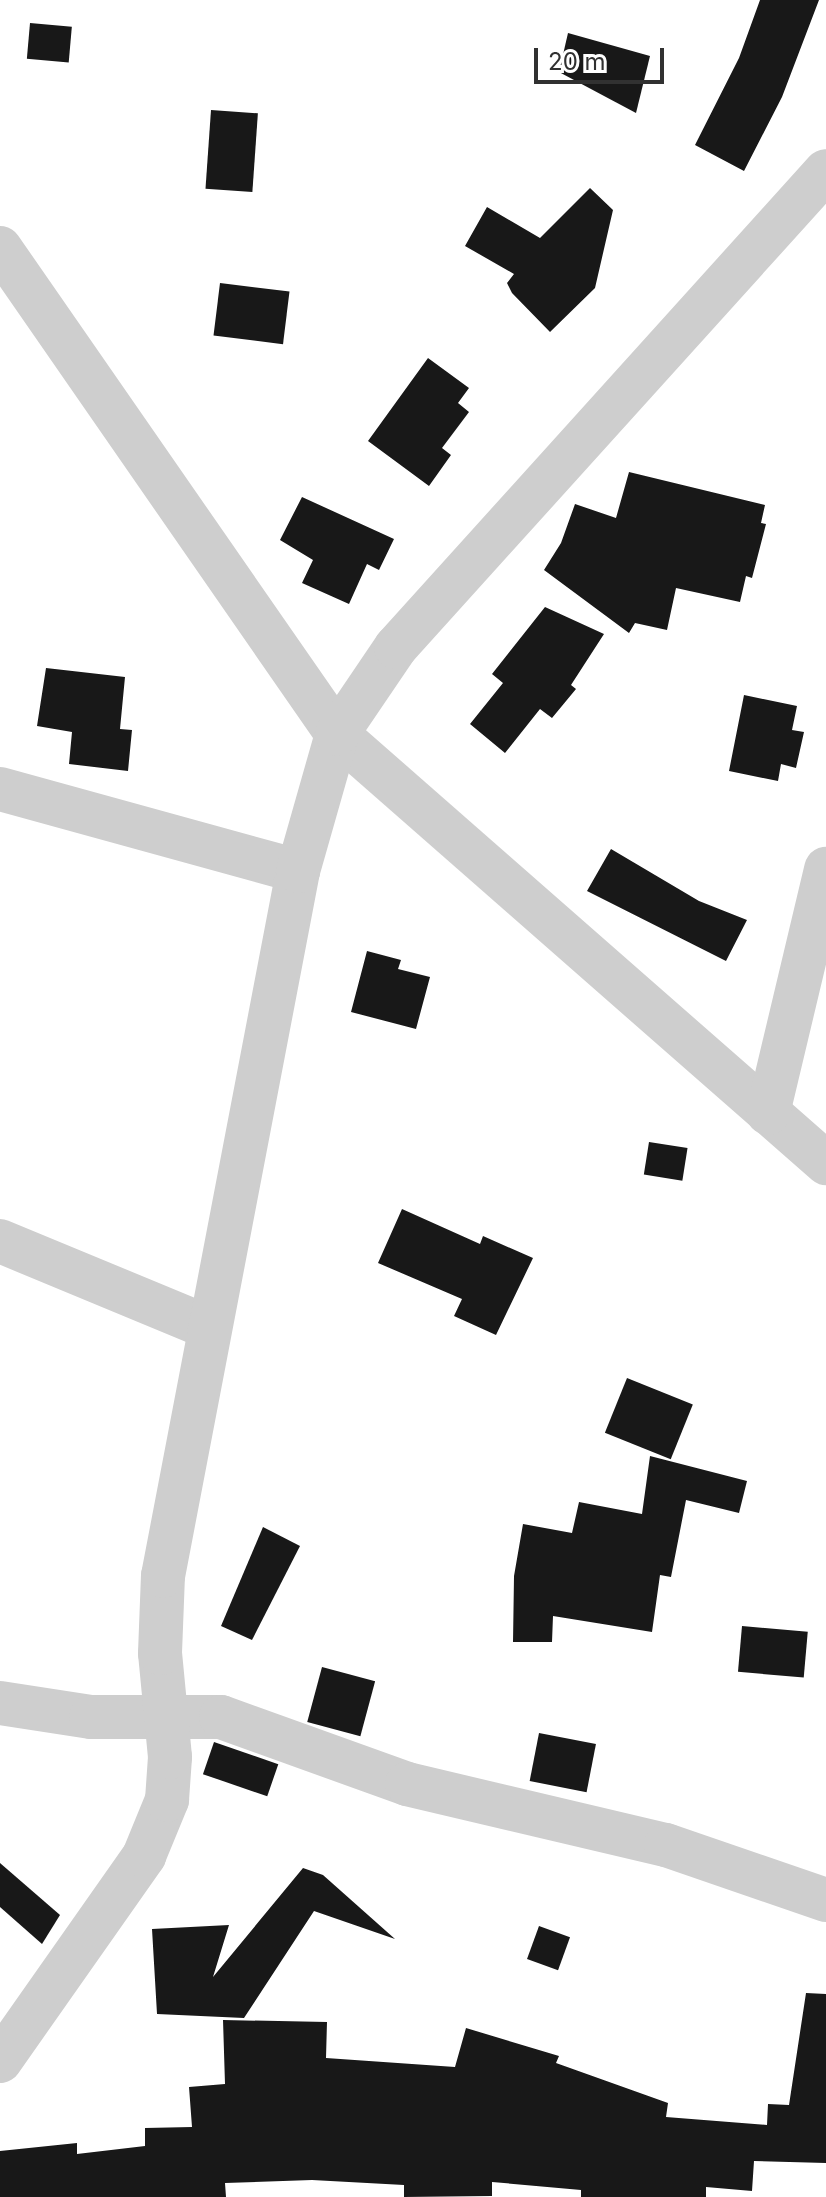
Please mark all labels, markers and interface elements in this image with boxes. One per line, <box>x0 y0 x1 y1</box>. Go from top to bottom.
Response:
scale bar <box>538 32 668 82</box>
text: 20 m <box>548 47 606 76</box>

